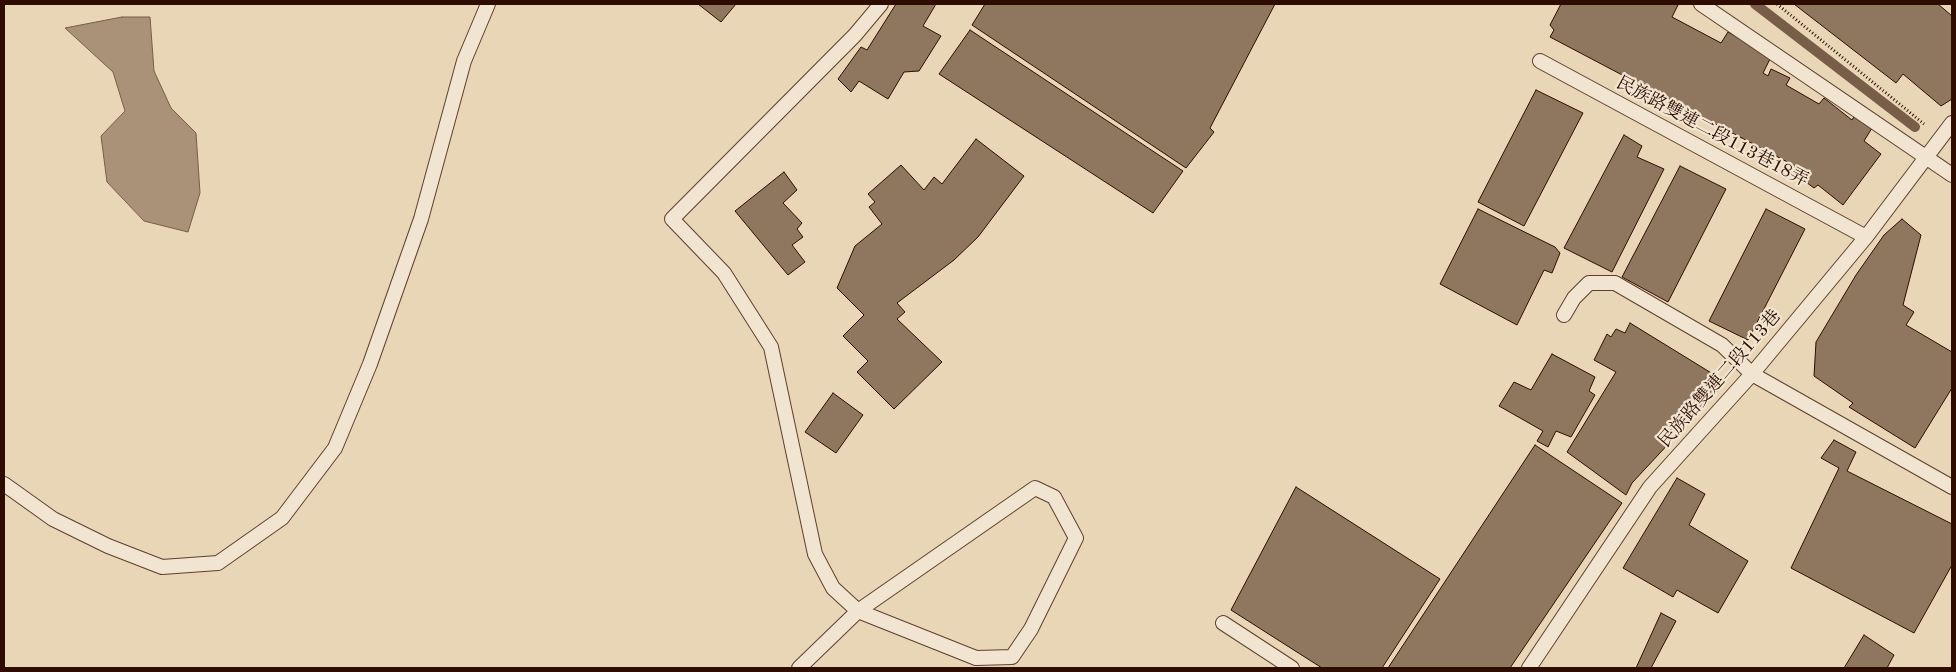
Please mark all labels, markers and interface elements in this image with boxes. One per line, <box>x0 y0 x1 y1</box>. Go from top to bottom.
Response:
street label: 民族路雙連二段113巷18弄 <box>1612 72 1812 192</box>
street label: 民族路雙連二段113巷 <box>1654 306 1786 452</box>

